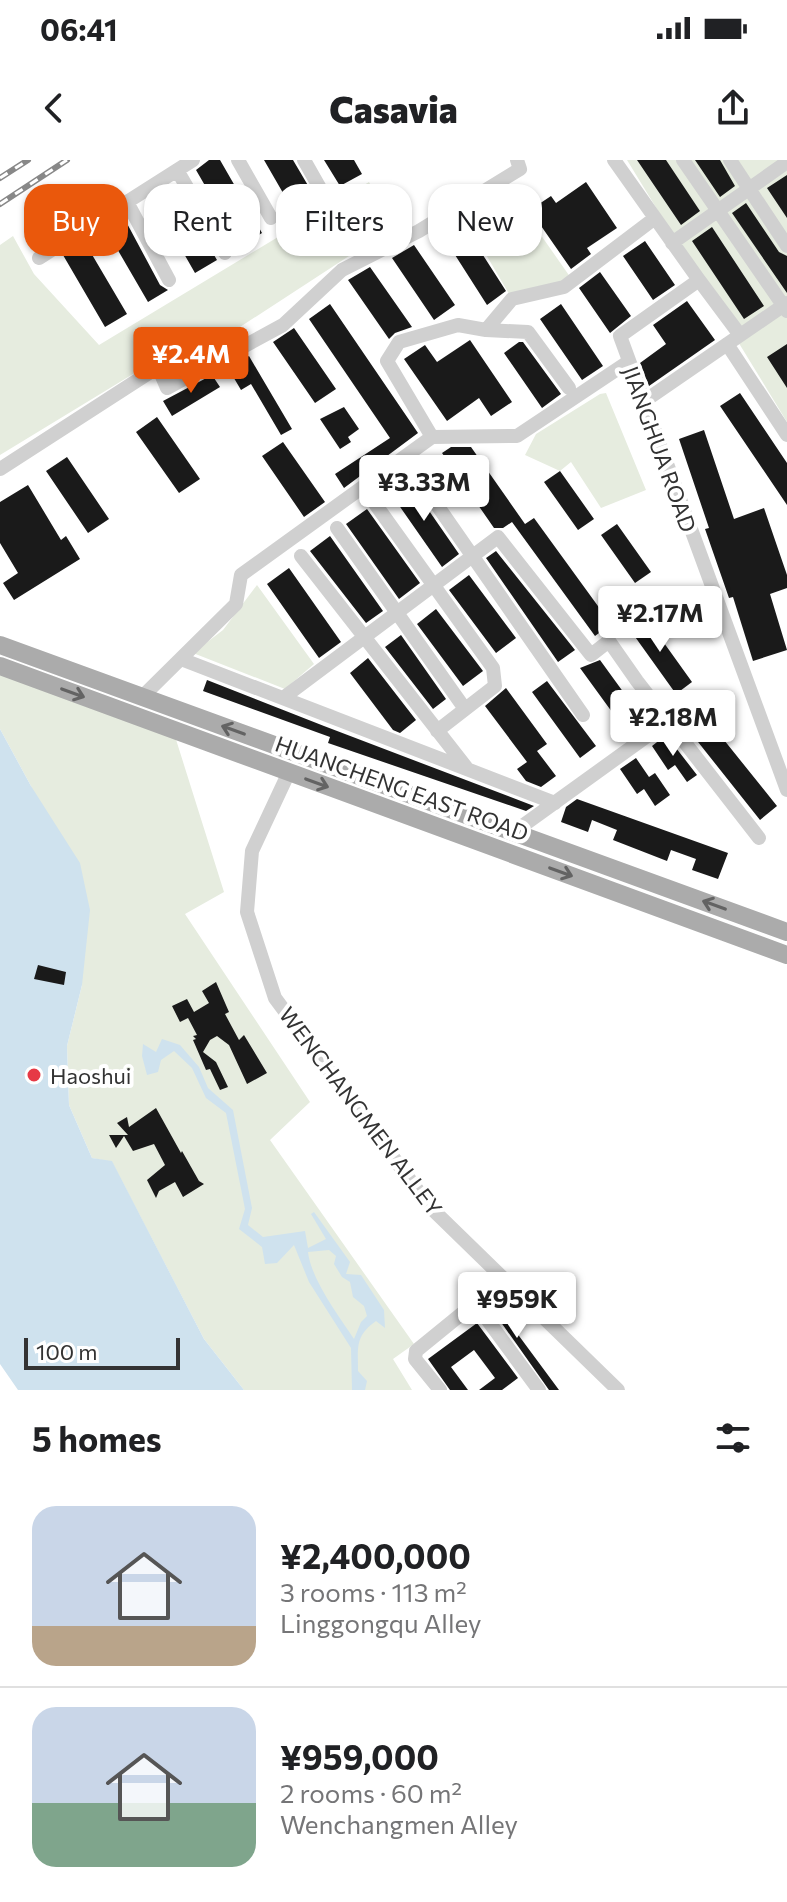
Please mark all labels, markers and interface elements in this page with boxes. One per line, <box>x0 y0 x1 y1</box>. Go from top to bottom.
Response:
text: 06:41 <box>40 10 117 47</box>
icon: back <box>32 86 76 130</box>
text: Casavia <box>329 86 458 130</box>
icon: share <box>711 86 755 130</box>
chip: Buy <box>24 184 128 256</box>
chip: Rent <box>144 184 260 256</box>
chip: Filters <box>276 184 412 256</box>
chip: New <box>428 184 542 256</box>
pin: ¥2.4M <box>135 327 247 395</box>
text: ¥2.4M <box>151 337 231 368</box>
street label: JIANGHUA ROAD <box>617 362 703 536</box>
pin: ¥3.33M <box>359 455 489 523</box>
text: ¥3.33M <box>377 465 471 496</box>
pin: ¥2.17M <box>595 586 725 654</box>
text: ¥2.17M <box>616 596 704 627</box>
one-way arrow <box>60 687 85 701</box>
pin: ¥2.18M <box>608 690 738 758</box>
text: ¥2.18M <box>628 700 718 731</box>
one-way arrow <box>220 721 245 736</box>
street label: HUANCHENG EAST ROAD <box>272 730 532 846</box>
one-way arrow <box>304 776 329 791</box>
one-way arrow <box>548 866 573 881</box>
one-way arrow <box>702 897 727 911</box>
street label: WENCHANGMEN ALLEY <box>274 1001 448 1221</box>
place label: Haoshui <box>50 1062 131 1089</box>
marker: Haoshui <box>25 1066 43 1084</box>
pin: ¥959K <box>461 1272 573 1340</box>
text: ¥959K <box>476 1282 558 1313</box>
scale bar <box>24 1334 180 1370</box>
text: 100 m <box>36 1338 98 1365</box>
icon: filters <box>711 1416 755 1460</box>
text: 5 homes <box>32 1417 162 1459</box>
text: ¥2,400,000 <box>280 1534 471 1576</box>
icon: home <box>96 1538 192 1634</box>
text: 3 rooms · 113 m² <box>280 1576 467 1607</box>
text: Linggongqu Alley <box>280 1607 481 1638</box>
text: ¥959,000 <box>280 1735 439 1777</box>
icon: home <box>96 1739 192 1835</box>
text: 2 rooms · 60 m² <box>280 1777 462 1808</box>
text: Wenchangmen Alley <box>280 1808 518 1839</box>

